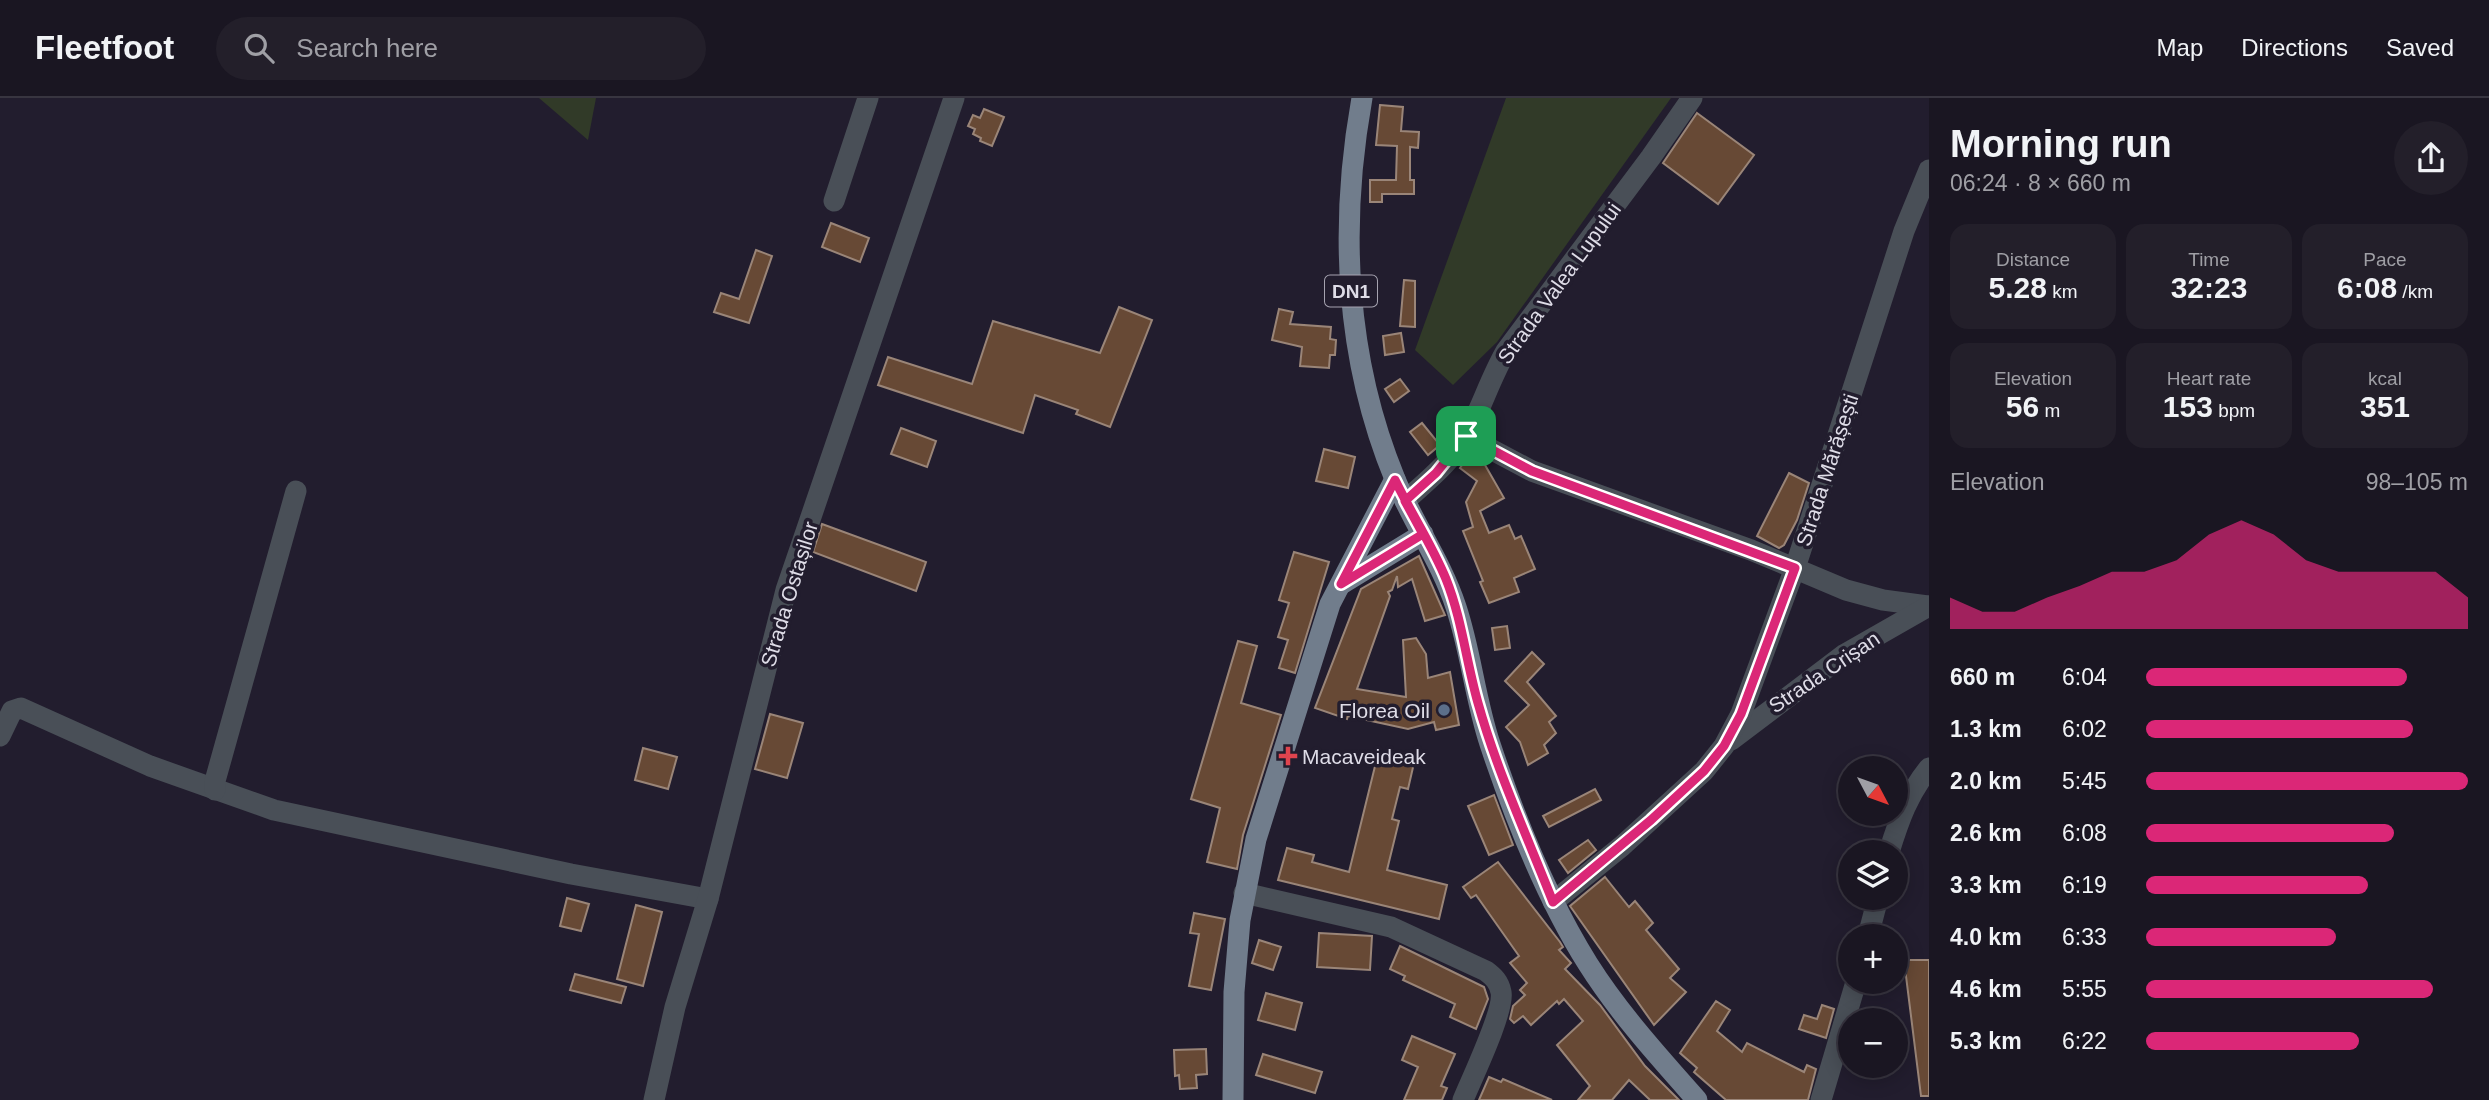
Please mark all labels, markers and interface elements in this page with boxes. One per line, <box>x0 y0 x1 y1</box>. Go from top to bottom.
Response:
search box <box>216 17 706 80</box>
text: Fleetfoot <box>35 29 174 66</box>
icon: search <box>240 29 278 67</box>
text: Search here <box>296 33 438 63</box>
text: Map <box>2157 34 2203 61</box>
text: Directions <box>2241 34 2348 61</box>
text: Saved <box>2386 34 2454 61</box>
button: share <box>2394 121 2468 195</box>
text: Morning run <box>1950 123 2172 165</box>
text: 06:24 · 8 × 660 m <box>1950 170 2131 196</box>
street label: Strada Valea Lupului <box>1493 198 1625 368</box>
text: Distance <box>1996 249 2070 270</box>
text: Time <box>2188 249 2230 270</box>
text: Pace <box>2363 249 2407 270</box>
text: 5.28 <box>1989 271 2047 304</box>
text: 32:23 <box>2171 271 2247 304</box>
text: 6:08 <box>2337 271 2397 304</box>
road number: DN1 <box>1325 276 1377 307</box>
text: km <box>2047 281 2078 302</box>
text: /km <box>2397 281 2433 302</box>
text: Elevation <box>1994 368 2072 389</box>
text: Heart rate <box>2167 368 2251 389</box>
text: kcal <box>2368 368 2402 389</box>
text: 56 <box>2006 390 2039 423</box>
text: 153 <box>2163 390 2213 423</box>
text: 351 <box>2360 390 2410 423</box>
street label: Strada Mărășești <box>1792 391 1862 549</box>
text: m <box>2039 400 2060 421</box>
text: bpm <box>2213 400 2255 421</box>
pin <box>1436 406 1496 466</box>
icon: arrive <box>1447 417 1485 455</box>
text: Elevation <box>1950 469 2045 495</box>
text: 98–105 m <box>2366 469 2468 495</box>
street label: Strada Ostașilor <box>756 519 822 669</box>
street label: Strada Crișan <box>1764 627 1884 717</box>
text: 660 m <box>1950 664 2015 690</box>
text: 6:04 <box>2062 664 2107 690</box>
place label: Florea Oil <box>1339 699 1430 722</box>
marker: Florea Oil <box>1436 702 1452 718</box>
text: 1.3 km <box>1950 716 2022 742</box>
text: 6:02 <box>2062 716 2107 742</box>
place label: Macaveideak <box>1302 745 1426 768</box>
marker: Macaveideak <box>1280 748 1296 764</box>
north arrow <box>1838 756 1908 826</box>
map controls <box>1838 756 1908 1078</box>
text: 2.0 km <box>1950 768 2022 794</box>
text: 5:45 <box>2062 768 2107 794</box>
text: 2.6 km <box>1950 820 2022 846</box>
text: 6:08 <box>2062 820 2107 846</box>
button: layers <box>1838 840 1908 910</box>
text: 3.3 km <box>1950 872 2022 898</box>
text: 6:19 <box>2062 872 2107 898</box>
button: + <box>1838 924 1908 994</box>
text: 4.0 km <box>1950 924 2022 950</box>
text: 6:33 <box>2062 924 2107 950</box>
text: 4.6 km <box>1950 976 2022 1002</box>
text: 5:55 <box>2062 976 2107 1002</box>
button: − <box>1838 1008 1908 1078</box>
text: 5.3 km <box>1950 1028 2022 1054</box>
text: 6:22 <box>2062 1028 2107 1054</box>

